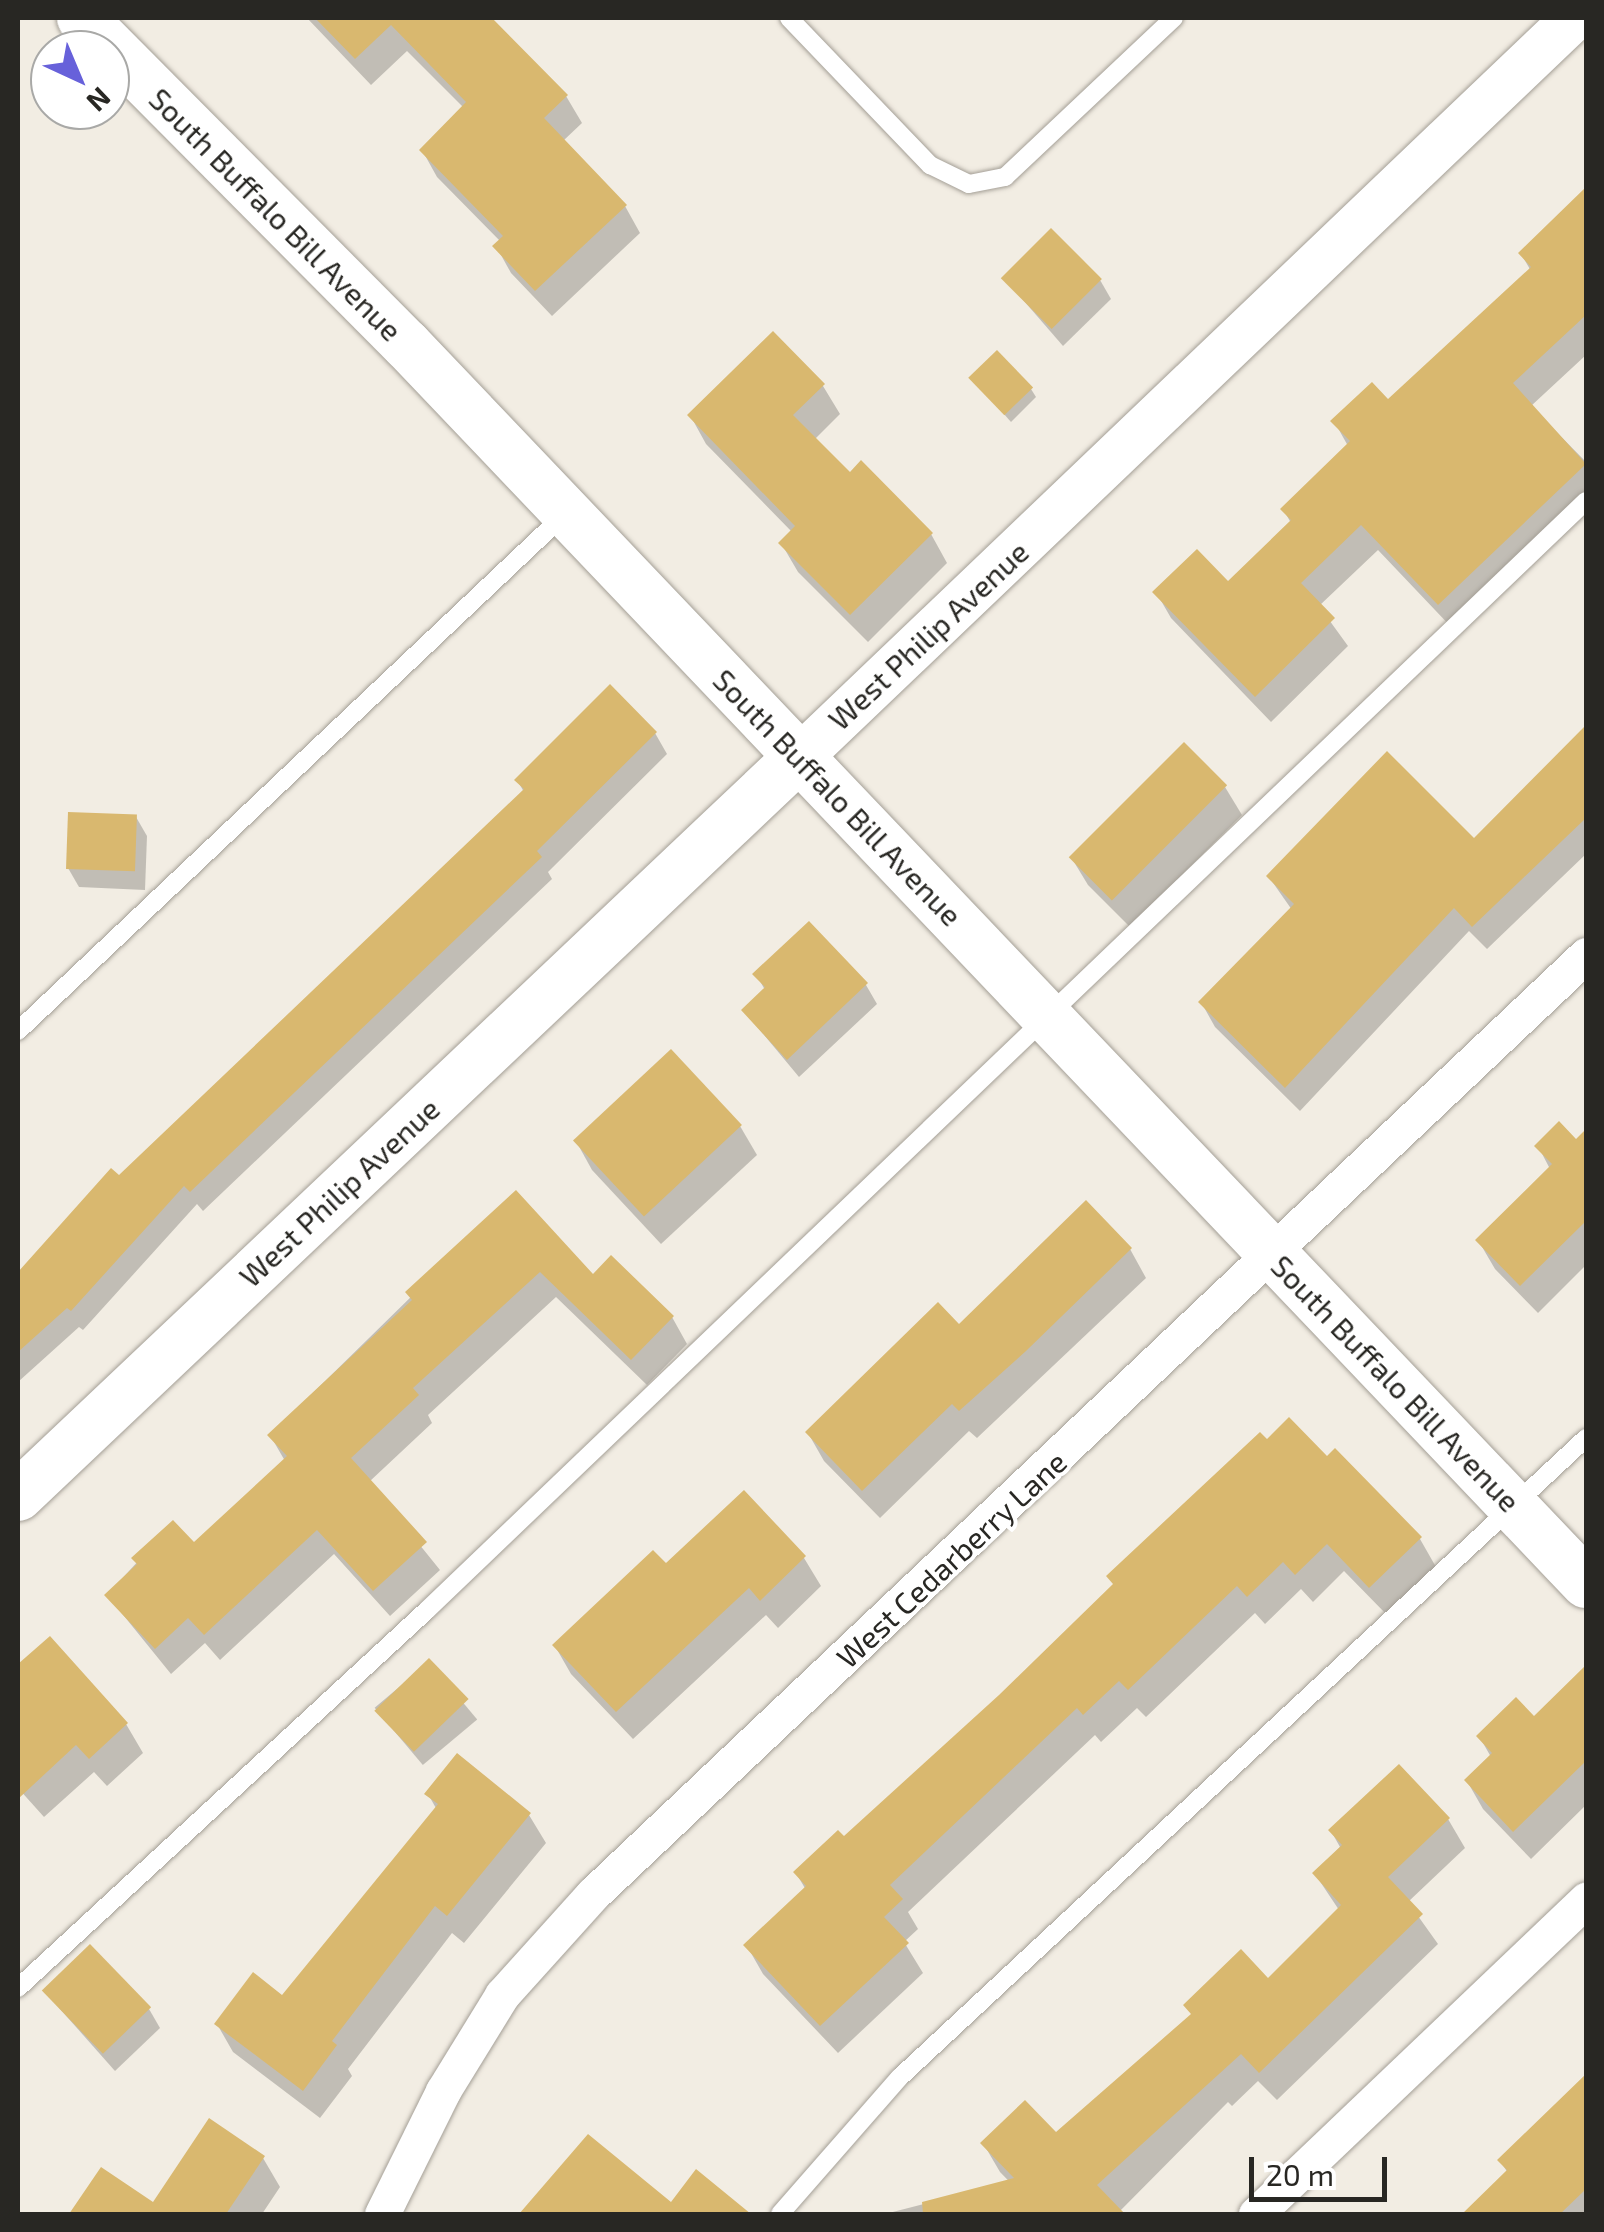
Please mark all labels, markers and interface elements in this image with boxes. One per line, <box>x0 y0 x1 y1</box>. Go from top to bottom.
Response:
north arrow <box>30 30 130 130</box>
street label: South Buffalo Bill Avenue <box>142 80 410 348</box>
text: N <box>80 81 119 119</box>
street label: West Philip Avenue <box>820 533 1036 737</box>
street label: South Buffalo Bill Avenue <box>706 661 970 933</box>
street label: West Philip Avenue <box>231 1090 447 1294</box>
street label: South Buffalo Bill Avenue <box>1264 1247 1528 1519</box>
street label: West Cedarberry Lane <box>828 1443 1074 1675</box>
scale bar <box>1254 2137 1392 2199</box>
text: 20 m <box>1266 2156 1334 2192</box>

